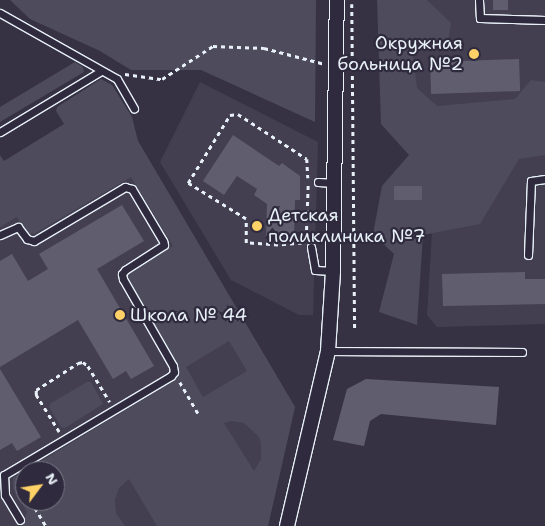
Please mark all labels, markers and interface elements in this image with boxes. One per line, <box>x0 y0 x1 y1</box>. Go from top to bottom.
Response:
place label: Окружная больница №2 <box>337 33 463 76</box>
marker: Окружная больница №2 <box>467 47 481 61</box>
place label: Детская поликлиника №7 <box>268 205 425 248</box>
marker: Детская поликлиника №7 <box>250 219 264 233</box>
place label: Школа № 44 <box>130 304 247 326</box>
marker: Школа № 44 <box>114 309 126 321</box>
north arrow <box>15 461 65 511</box>
text: N <box>41 469 63 488</box>

